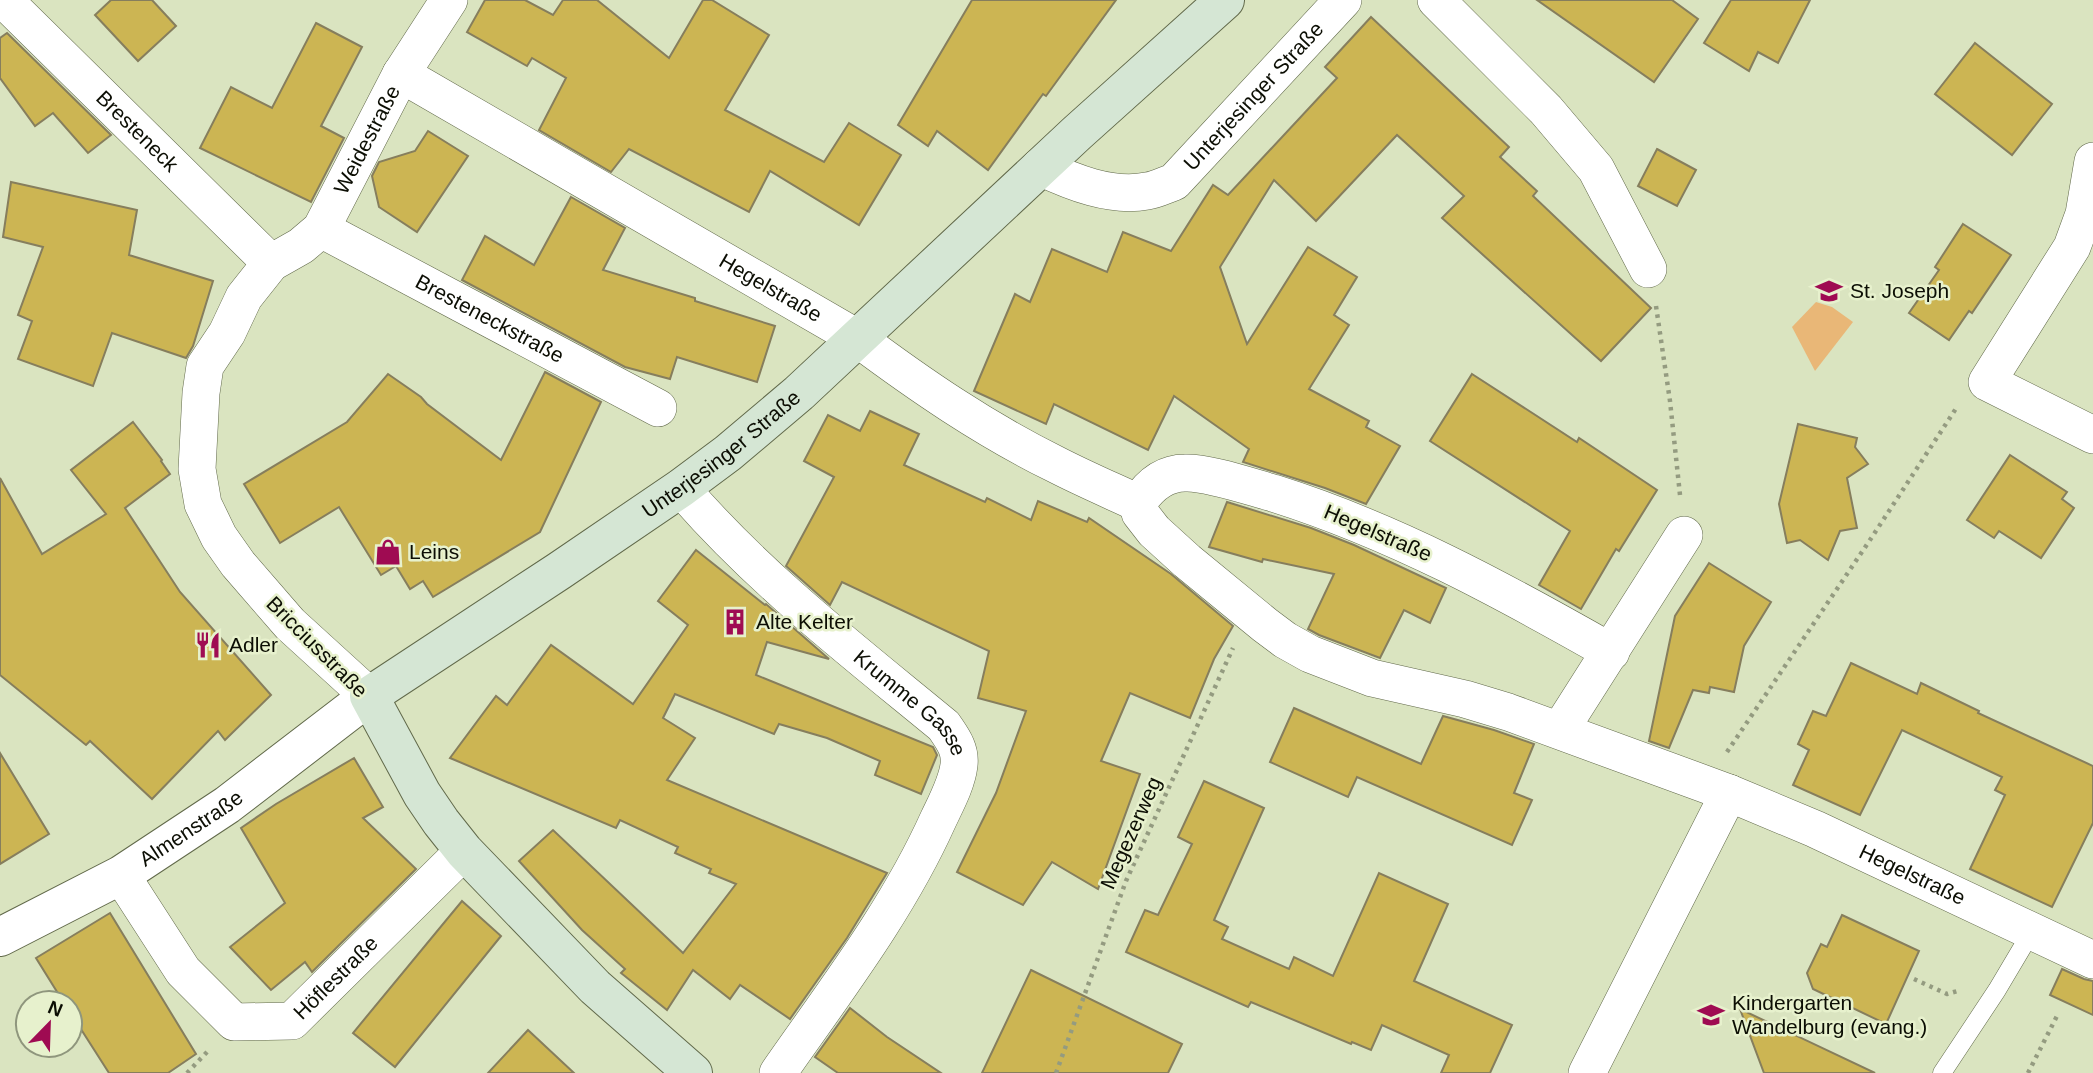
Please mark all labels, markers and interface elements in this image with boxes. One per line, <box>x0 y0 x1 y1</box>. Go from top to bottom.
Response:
street label: Unterjesinger Straße <box>1179 17 1328 175</box>
street label: Weidestraße <box>329 81 404 197</box>
street label: Bresteneck <box>92 86 183 176</box>
street label: Hegelstraße <box>716 249 826 326</box>
street label: Bresteneckstraße <box>412 269 568 367</box>
school or university icon: St. Joseph <box>1814 276 1844 306</box>
place label: St. Joseph <box>1850 279 1949 302</box>
street label: Unterjesinger Straße <box>638 385 805 522</box>
street label: Hegelstraße <box>1321 500 1435 565</box>
shop icon: Leins <box>373 537 403 567</box>
place label: Leins <box>409 540 459 563</box>
street label: Bricciusstraße <box>262 591 373 702</box>
building icon: Alte Kelter <box>720 607 750 637</box>
place label: Alte Kelter <box>756 610 853 633</box>
restaurant icon: Adler <box>193 630 223 660</box>
place label: Adler <box>229 633 278 656</box>
street label: Krumme Gasse <box>849 645 971 758</box>
street label: Megezerweg <box>1096 773 1166 892</box>
street label: Almenstraße <box>135 785 247 871</box>
street label: Hegelstraße <box>1856 840 1969 909</box>
street label: Höflestraße <box>289 931 382 1024</box>
north arrow <box>14 989 84 1059</box>
place label: Kindergarten Wandelburg (evang.) <box>1732 991 1927 1038</box>
text: N <box>45 996 66 1021</box>
school or university icon: Kindergarten Wandelburg (evang.) <box>1696 1000 1726 1030</box>

